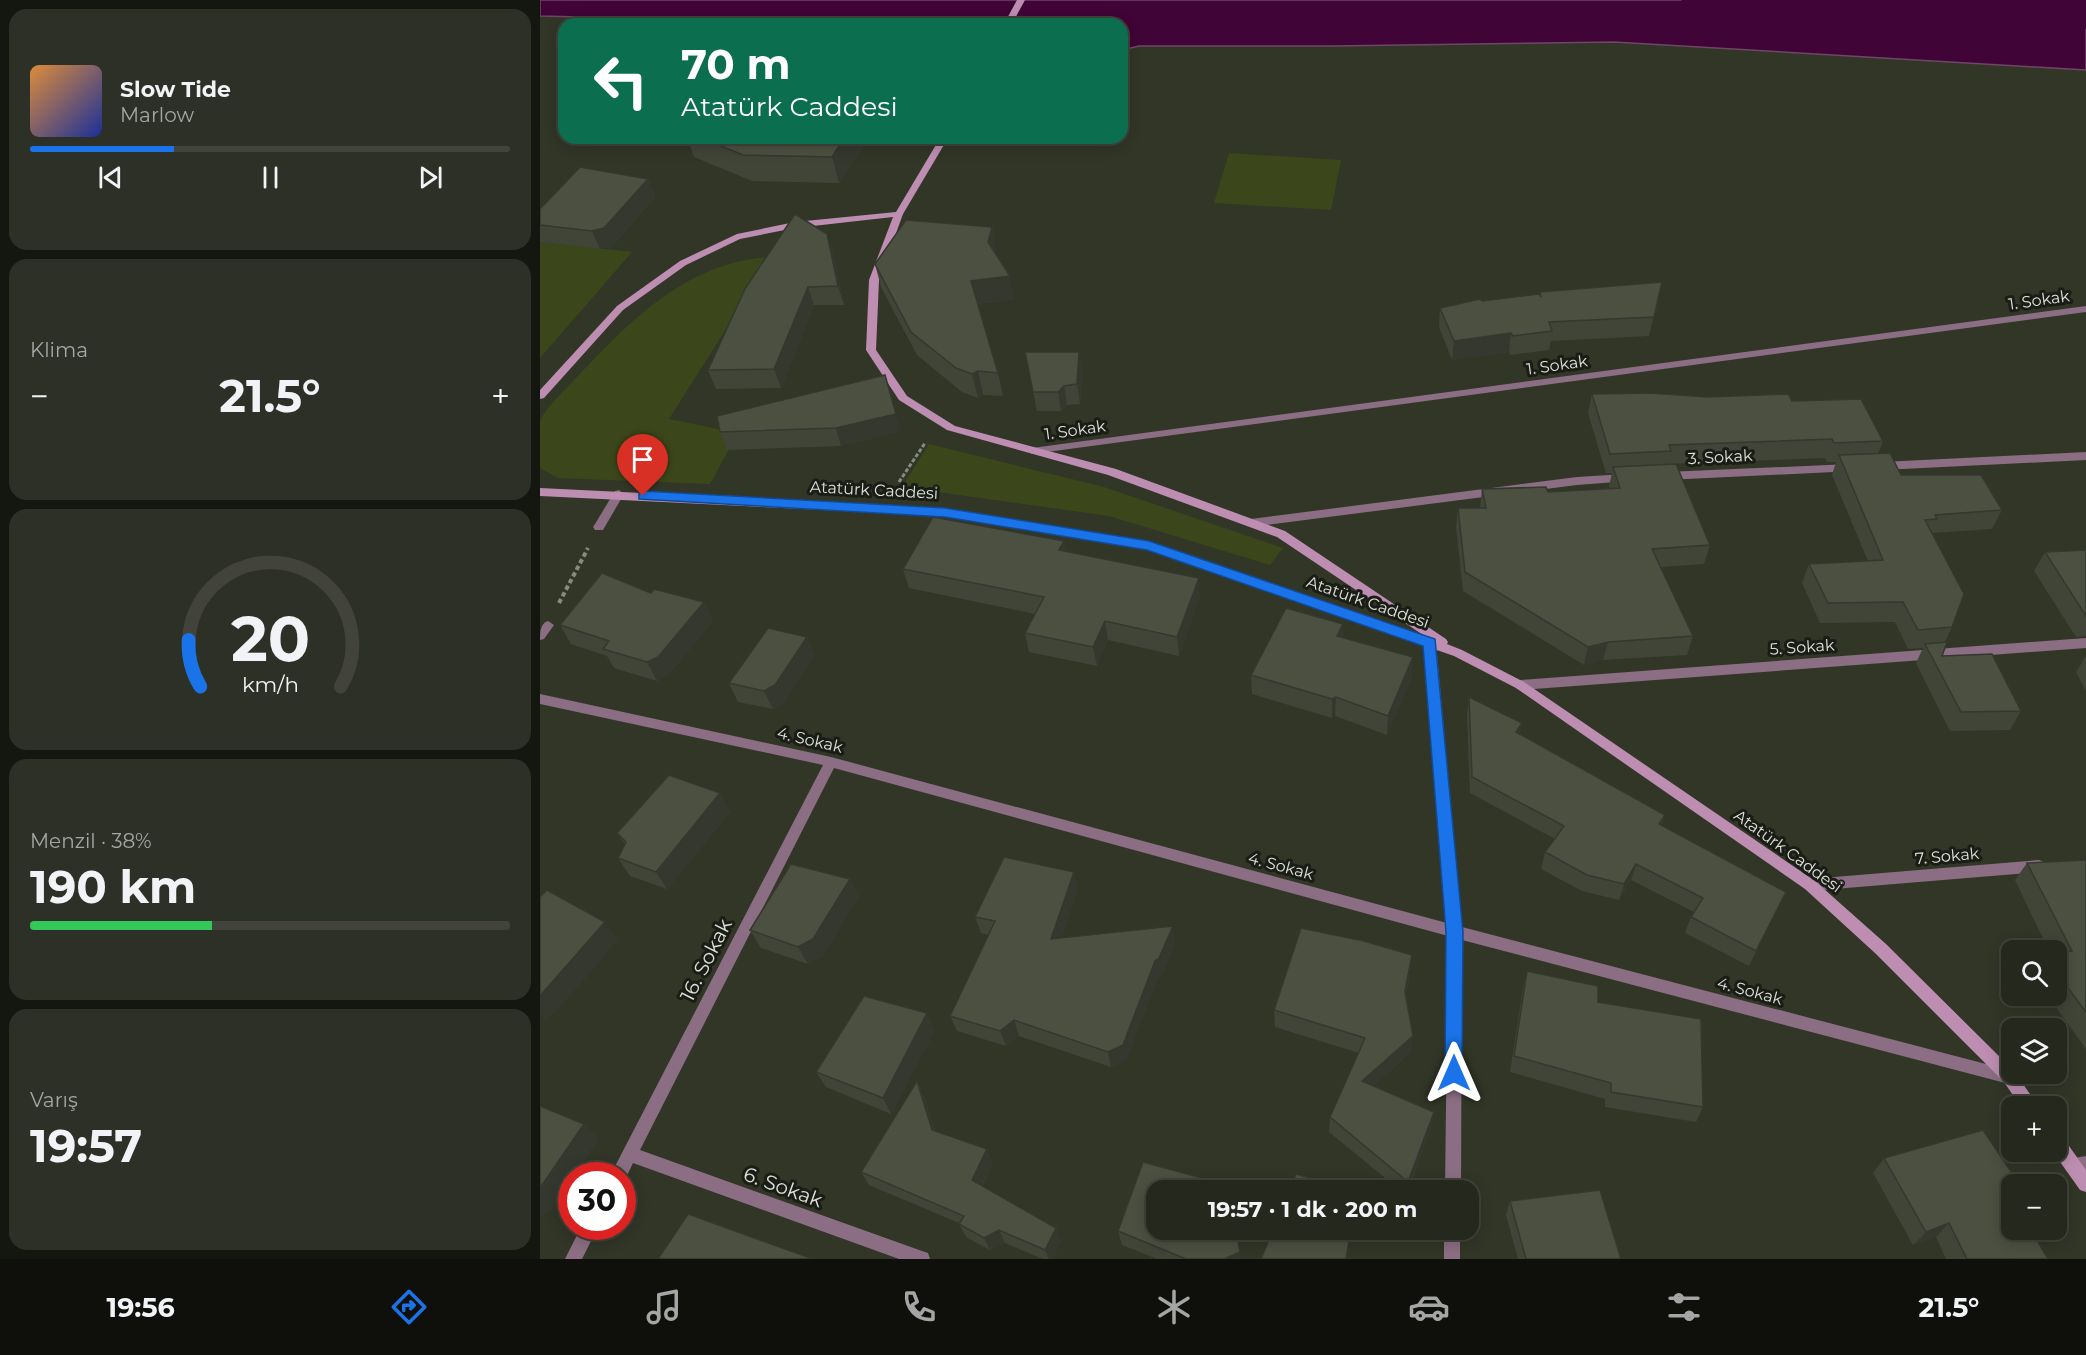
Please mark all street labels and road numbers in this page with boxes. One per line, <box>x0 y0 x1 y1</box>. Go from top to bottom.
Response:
street label: 1. Sokak <box>2007 286 2071 314</box>
street label: 1. Sokak <box>1525 351 1589 379</box>
street label: 1. Sokak <box>1043 416 1107 444</box>
street label: 3. Sokak <box>1687 446 1753 468</box>
street label: Atatürk Caddesi <box>809 477 939 503</box>
street label: Atatürk Caddesi <box>1304 572 1432 632</box>
street label: 5. Sokak <box>1769 635 1835 659</box>
street label: 4. Sokak <box>775 723 845 757</box>
street label: Atatürk Caddesi <box>1730 806 1846 896</box>
street label: 7. Sokak <box>1914 844 1980 868</box>
street label: 4. Sokak <box>1246 848 1316 884</box>
street label: 16. Sokak <box>675 915 737 1005</box>
street label: 4. Sokak <box>1715 973 1785 1009</box>
street label: 6. Sokak <box>740 1162 826 1212</box>

